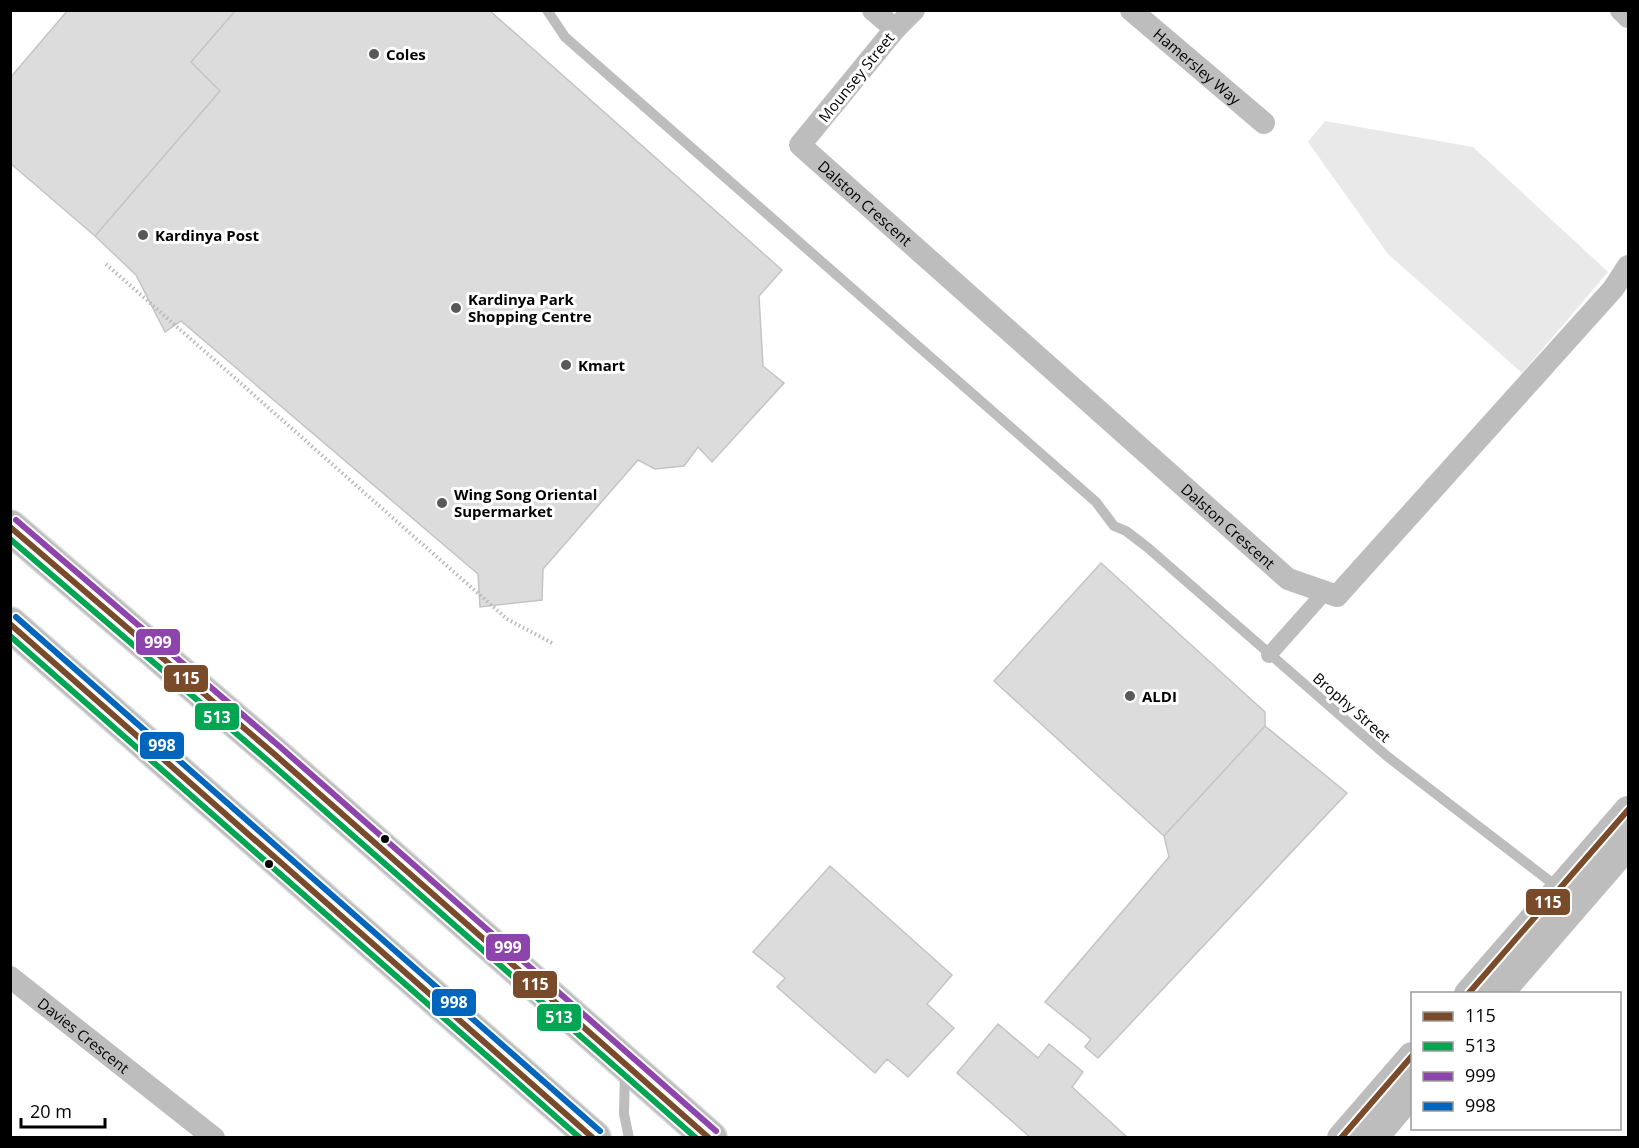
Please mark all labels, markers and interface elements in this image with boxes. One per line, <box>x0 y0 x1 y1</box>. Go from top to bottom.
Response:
street label: Hamersley Way <box>1150 24 1245 109</box>
street label: Mounsey Street <box>814 28 898 126</box>
place label: Coles <box>386 44 426 64</box>
marker: Coles <box>367 47 381 61</box>
street label: Dalston Crescent <box>814 156 916 250</box>
place label: Kardinya Post <box>155 225 259 245</box>
marker: Kardinya Post <box>136 228 150 242</box>
place label: Kardinya Park Shopping Centre <box>468 289 592 326</box>
marker: Kardinya Park Shopping Centre <box>449 301 463 315</box>
place label: Kmart <box>578 355 626 375</box>
marker: Kmart <box>559 358 573 372</box>
street label: Dalston Crescent <box>1177 479 1279 573</box>
place label: Wing Song Oriental Supermarket <box>454 484 597 521</box>
marker: Wing Song Oriental Supermarket <box>435 496 449 510</box>
line badge: 999 <box>135 628 181 656</box>
text: 999 <box>144 631 172 653</box>
line badge: 115 <box>163 664 209 693</box>
text: 115 <box>172 667 200 689</box>
street label: Brophy Street <box>1309 668 1395 746</box>
place label: ALDI <box>1142 686 1177 706</box>
marker: ALDI <box>1123 689 1137 703</box>
line badge: 513 <box>194 702 240 731</box>
text: 513 <box>203 706 231 728</box>
line badge: 998 <box>139 731 185 760</box>
text: 998 <box>148 734 176 756</box>
unlabelled marker <box>379 833 391 845</box>
unlabelled marker <box>263 858 275 870</box>
line badge: 115 <box>1525 888 1571 916</box>
text: 115 <box>1534 891 1562 913</box>
line badge: 999 <box>485 933 531 962</box>
text: 999 <box>494 936 522 958</box>
line badge: 115 <box>512 970 558 999</box>
text: 115 <box>521 973 549 995</box>
line badge: 998 <box>431 988 477 1017</box>
text: 998 <box>440 991 468 1013</box>
legend <box>1411 992 1621 1130</box>
street label: Davies Crescent <box>34 993 134 1078</box>
line badge: 513 <box>536 1003 582 1032</box>
text: 115 <box>1465 1003 1496 1027</box>
text: 513 <box>545 1006 573 1028</box>
text: 513 <box>1465 1033 1496 1057</box>
text: 999 <box>1465 1063 1496 1087</box>
scale bar <box>21 1091 105 1129</box>
text: 998 <box>1465 1093 1496 1117</box>
text: 20 m <box>30 1099 72 1123</box>

